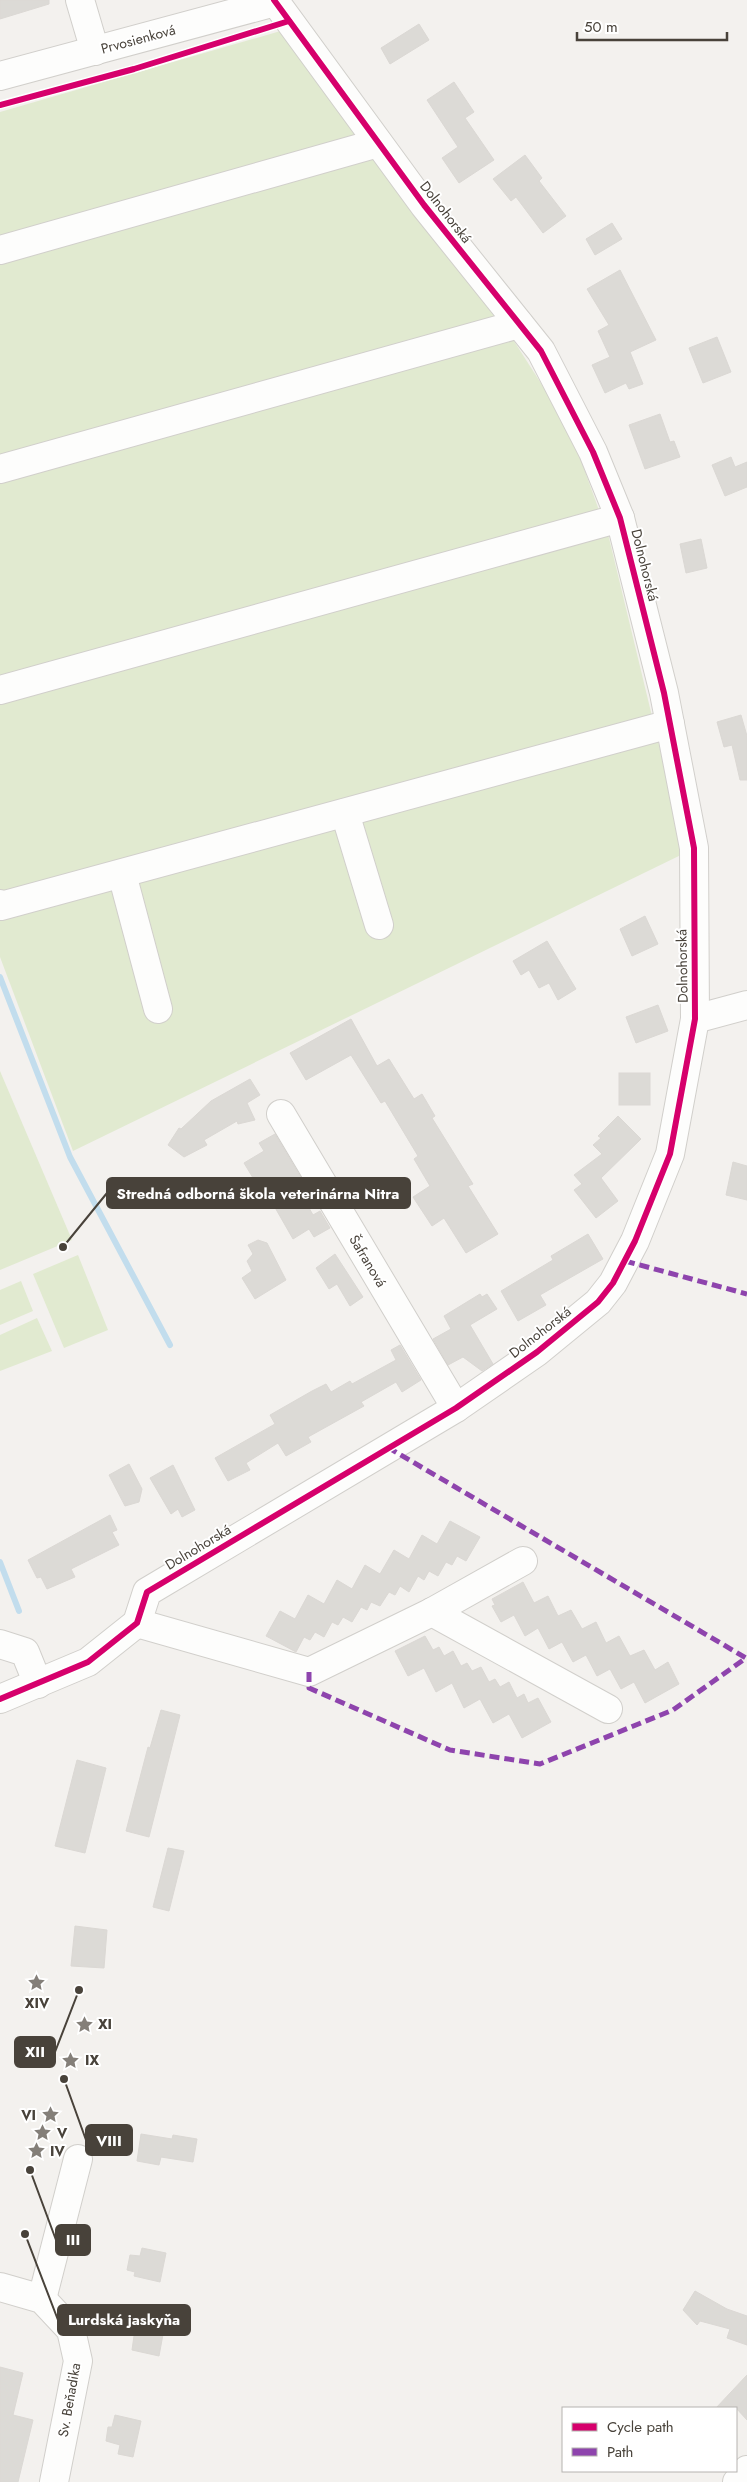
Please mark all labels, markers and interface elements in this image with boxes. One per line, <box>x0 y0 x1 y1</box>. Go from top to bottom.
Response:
scale bar <box>577 10 727 42</box>
text: 50 m <box>584 16 618 38</box>
street label: Prvosienková <box>99 19 177 59</box>
street label: Dolnohorská <box>415 177 477 247</box>
street label: Dolnohorská <box>626 527 664 603</box>
street label: Dolnohorská <box>671 929 693 1003</box>
callout: Stredná odborná škola veterinárna Nitra <box>107 1178 410 1208</box>
text: Stredná odborná škola veterinárna Nitra <box>117 1183 399 1205</box>
street label: Šafranová <box>345 1231 391 1291</box>
street label: Dolnohorská <box>505 1301 575 1363</box>
street label: Dolnohorská <box>161 1519 235 1575</box>
place icon: XIV <box>27 1973 47 1993</box>
place label: XIV <box>25 1993 50 2013</box>
place icon: XI <box>74 2014 94 2034</box>
place label: XI <box>98 2014 112 2034</box>
callout: XII <box>15 2037 55 2067</box>
text: XII <box>25 2041 45 2063</box>
place icon: IX <box>61 2050 81 2070</box>
place label: IX <box>85 2050 99 2070</box>
place label: VI <box>20 2105 36 2125</box>
place icon: VI <box>40 2105 60 2125</box>
place icon: V <box>33 2123 53 2143</box>
place label: V <box>56 2123 68 2143</box>
callout: VIII <box>86 2125 132 2155</box>
text: VIII <box>95 2130 122 2152</box>
place icon: IV <box>26 2141 46 2161</box>
place label: IV <box>50 2141 65 2161</box>
callout: III <box>56 2225 90 2255</box>
text: III <box>66 2229 80 2251</box>
callout: Lurdská jaskyňa <box>58 2305 190 2335</box>
text: Lurdská jaskyňa <box>68 2309 180 2331</box>
street label: Sv. Beňadika <box>53 2361 85 2439</box>
legend <box>562 2407 737 2472</box>
text: Cycle path <box>607 2416 674 2438</box>
text: Path <box>607 2441 633 2463</box>

